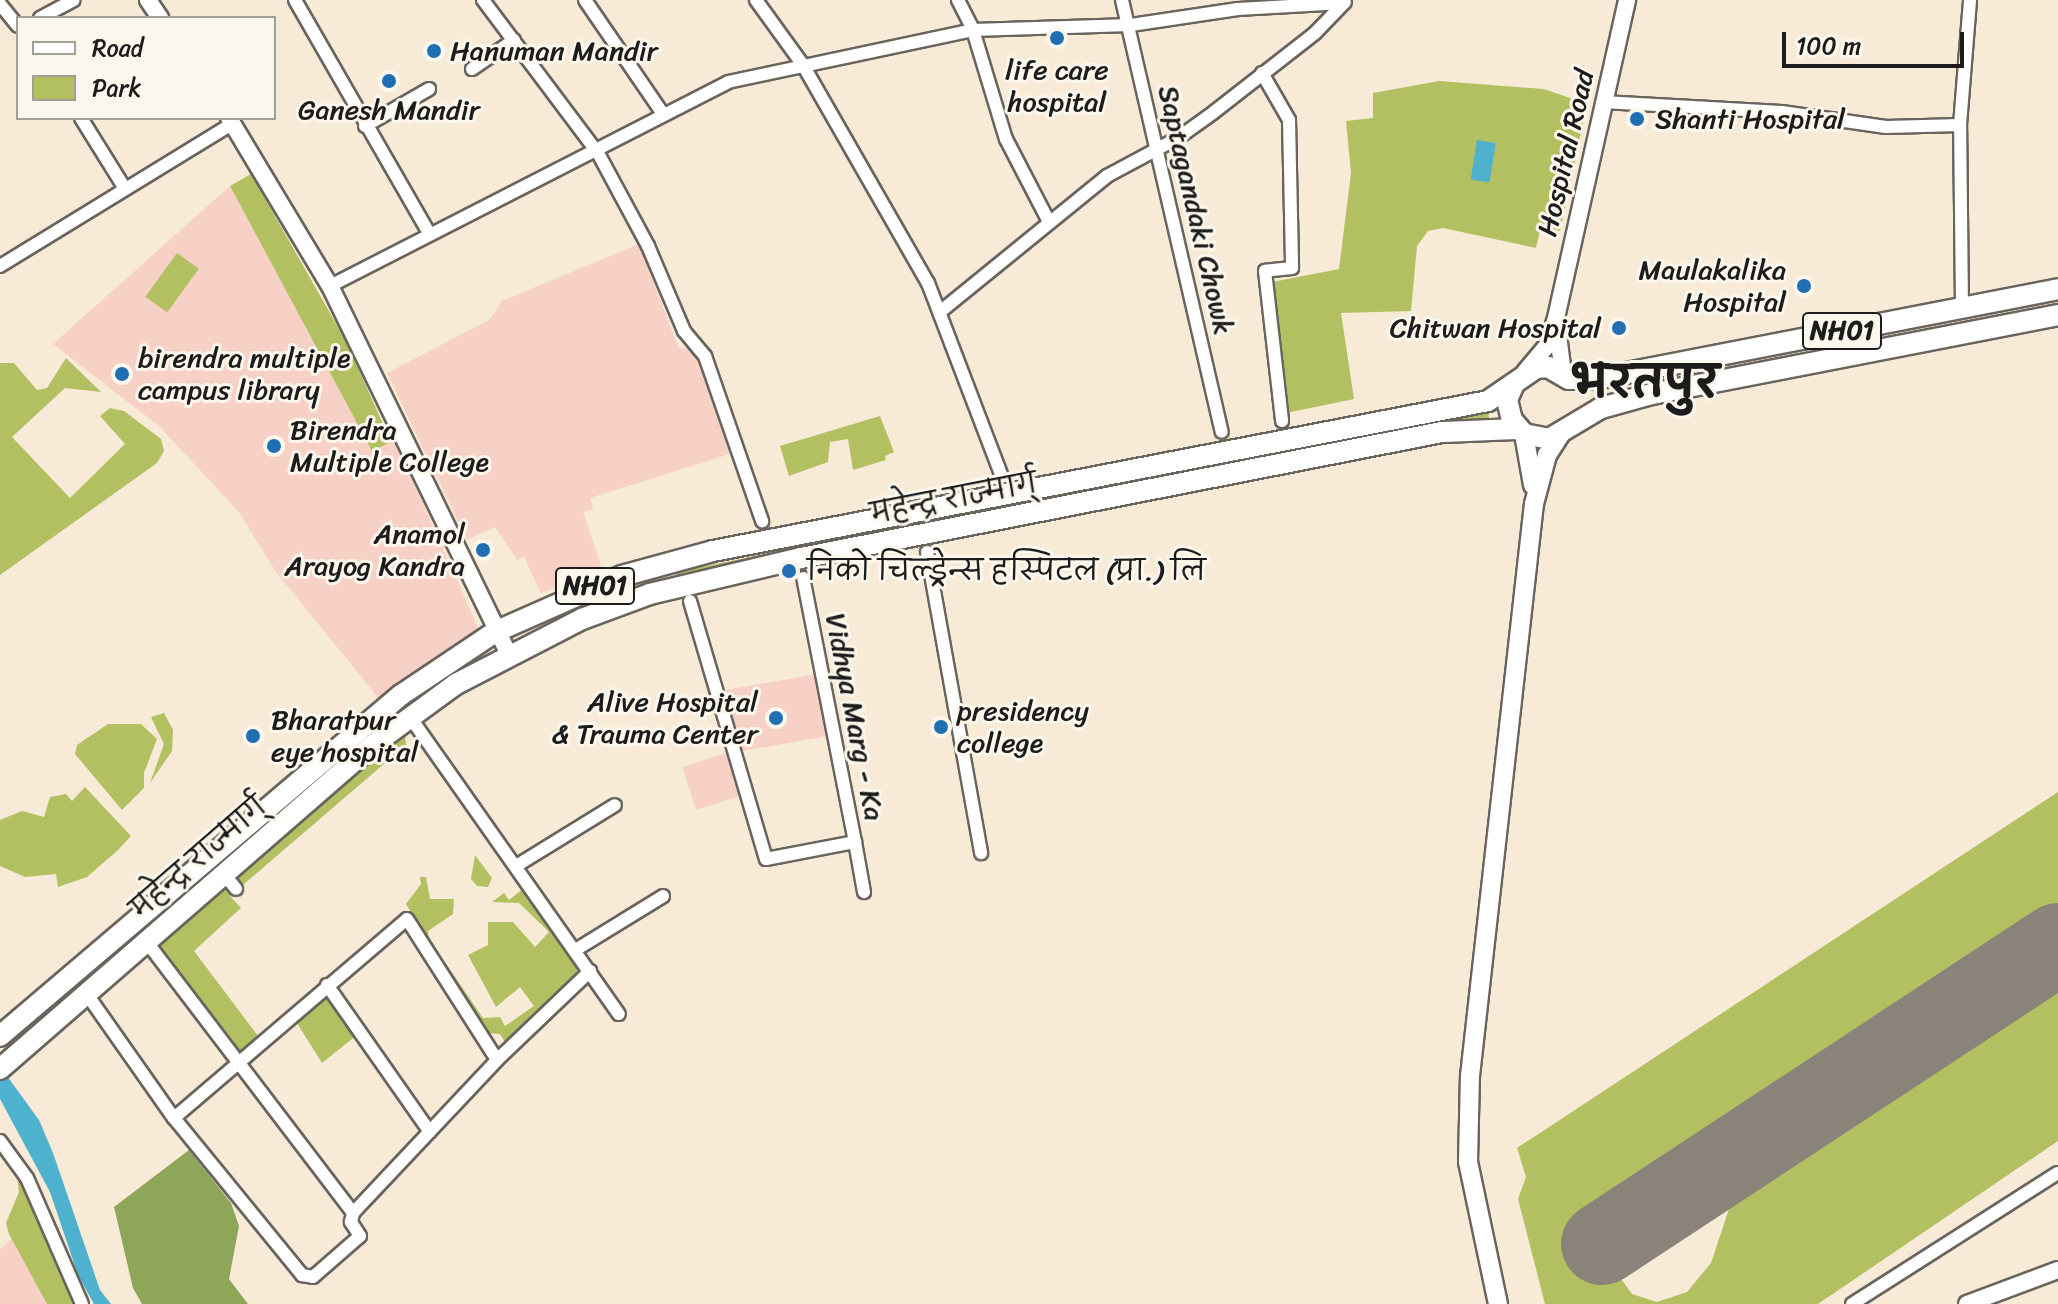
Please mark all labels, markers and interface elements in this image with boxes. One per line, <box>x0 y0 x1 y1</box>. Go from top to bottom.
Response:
legend <box>16 16 276 120</box>
scale bar <box>1786 16 1968 66</box>
text: 100 m <box>1796 25 1861 67</box>
text: Road <box>92 27 143 69</box>
marker: life care hospital <box>1046 27 1068 49</box>
place label: Hanuman Mandir <box>450 34 658 68</box>
marker: Hanuman Mandir <box>425 42 443 60</box>
place label: life care hospital <box>1005 53 1109 119</box>
street label: Hospital Road <box>1531 66 1601 240</box>
text: Park <box>92 67 141 109</box>
marker: Ganesh Mandir <box>380 72 398 90</box>
street label: Saptagandaki Chowk <box>1151 82 1241 338</box>
place label: Ganesh Mandir <box>298 93 480 127</box>
place label: Shanti Hospital <box>1655 102 1845 136</box>
marker: Shanti Hospital <box>1626 108 1648 130</box>
place label: Maulakalika Hospital <box>1638 253 1786 319</box>
marker: Maulakalika Hospital <box>1793 275 1815 297</box>
road number: NH01 <box>1800 309 1884 353</box>
place label: Chitwan Hospital <box>1390 311 1601 345</box>
marker: Chitwan Hospital <box>1608 317 1630 339</box>
place label: birendra multiple campus library <box>138 341 350 407</box>
district label: भरतपुर <box>1571 356 1719 408</box>
marker: birendra multiple campus library <box>113 365 131 383</box>
place label: Birendra Multiple College <box>290 413 489 479</box>
marker: Birendra Multiple College <box>265 437 283 455</box>
street label: महेन्द्र राज्मार्ग् <box>868 466 1040 532</box>
place label: Anamol Arayog Kandra <box>284 517 465 583</box>
marker: Anamol Arayog Kandra <box>472 539 494 561</box>
place label: निको चिल्ड्रेन्स हस्पिटल (प्रा.) लि <box>807 554 1206 588</box>
marker: निको चिल्ड्रेन्स हस्पिटल (प्रा.) लि <box>778 560 800 582</box>
road number: NH01 <box>553 564 637 608</box>
street label: Vidhya Marg - Ka <box>818 610 892 824</box>
place label: Alive Hospital & Trauma Center <box>551 685 758 751</box>
place label: presidency college <box>957 694 1089 760</box>
place label: Bharatpur eye hospital <box>271 703 420 769</box>
marker: Alive Hospital & Trauma Center <box>765 707 787 729</box>
marker: presidency college <box>932 718 950 736</box>
marker: Bharatpur eye hospital <box>242 725 264 747</box>
street label: महेन्द्र राज्मार्ग् <box>124 790 274 926</box>

